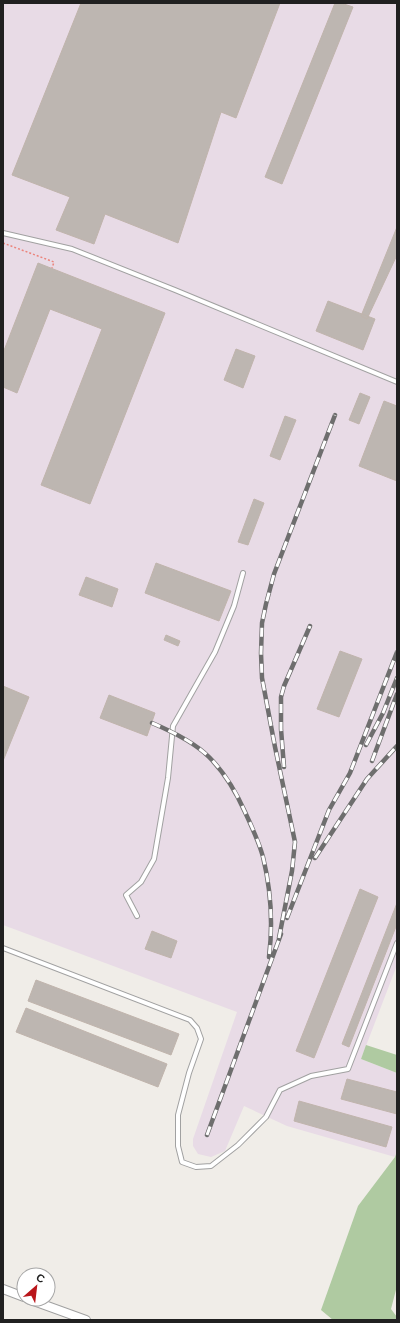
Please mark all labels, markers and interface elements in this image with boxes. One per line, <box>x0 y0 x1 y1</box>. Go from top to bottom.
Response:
north arrow <box>16 1267 56 1307</box>
text: С <box>34 1270 48 1285</box>

